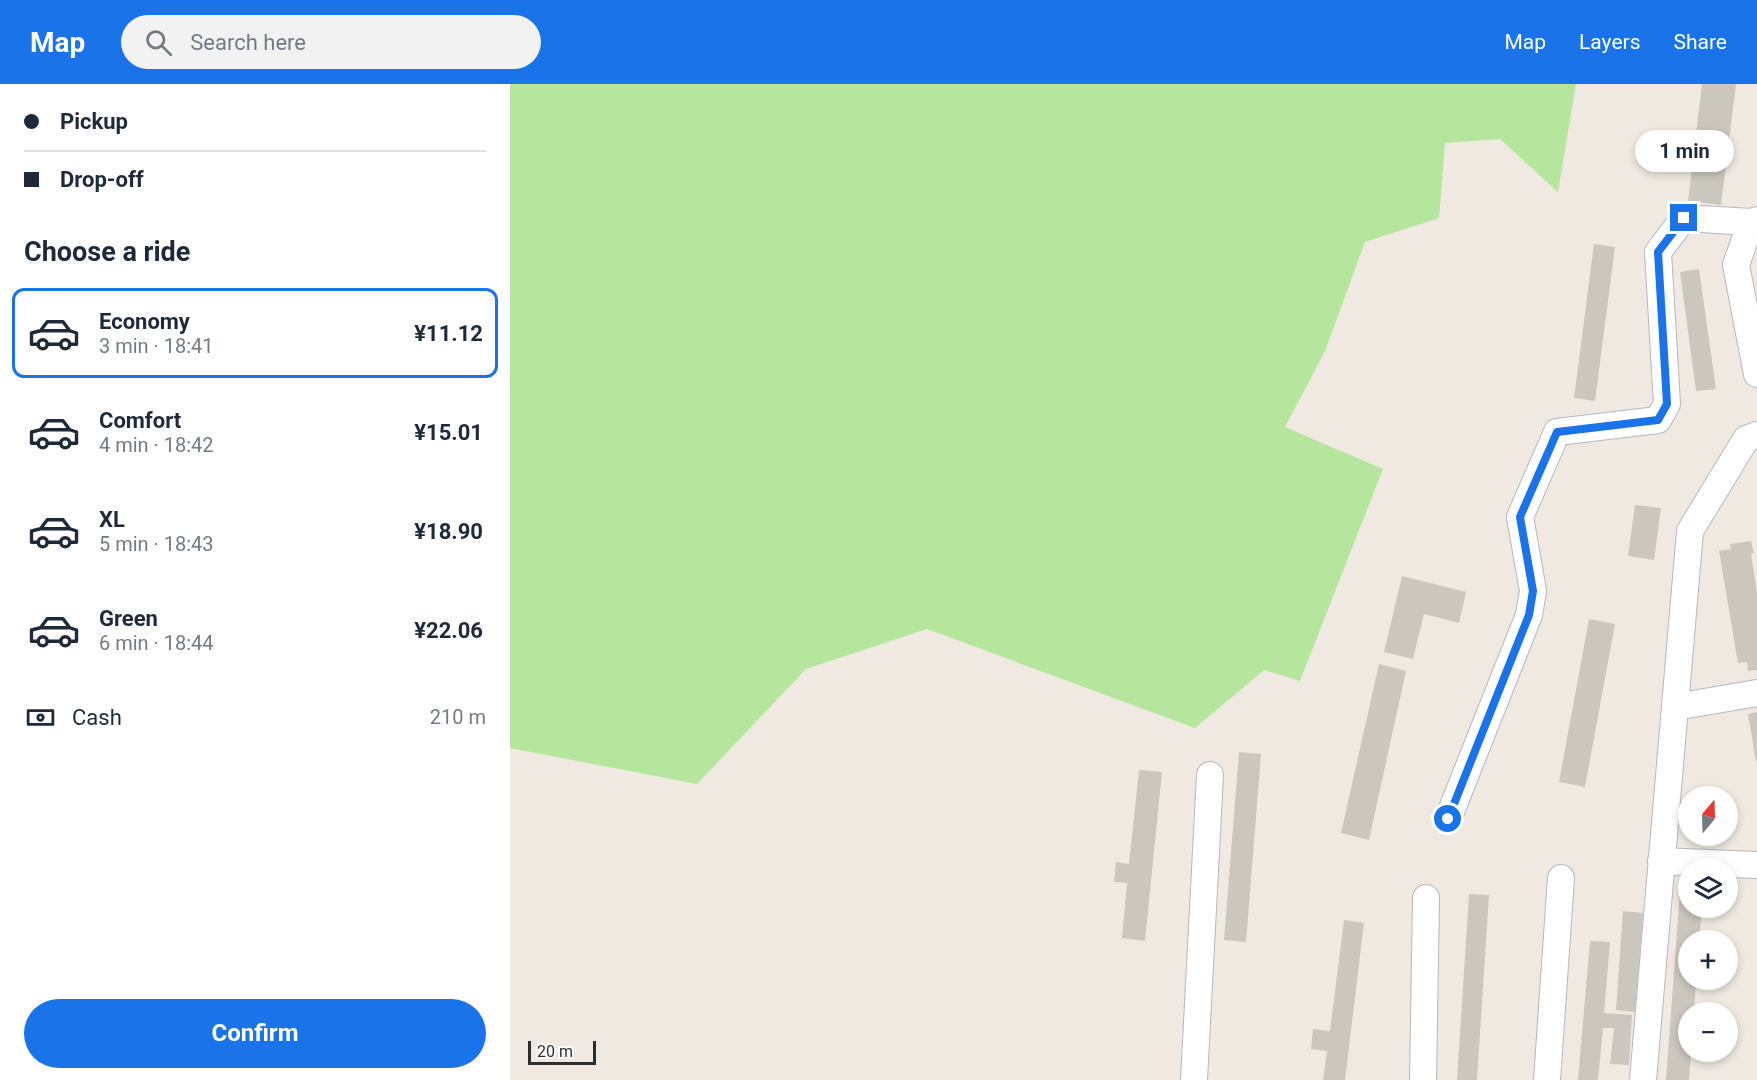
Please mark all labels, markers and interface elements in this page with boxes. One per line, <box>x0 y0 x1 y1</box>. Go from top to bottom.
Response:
search box <box>121 15 541 69</box>
text: Map <box>30 26 85 59</box>
icon: search <box>142 26 175 59</box>
text: Search here <box>190 30 306 55</box>
text: Map <box>1504 30 1546 54</box>
text: Layers <box>1579 30 1640 54</box>
text: Share <box>1673 30 1727 54</box>
text: Pickup <box>60 109 128 134</box>
callout: 1 min <box>1634 131 1734 173</box>
text: 1 min <box>1659 139 1710 163</box>
text: Drop-off <box>60 167 144 192</box>
route end <box>1670 204 1697 231</box>
text: Choose a ride <box>24 236 190 268</box>
icon: car <box>27 306 81 360</box>
text: Economy <box>99 309 190 334</box>
text: ¥11.12 <box>414 321 483 346</box>
text: 3 min · 18:41 <box>99 334 214 358</box>
icon: car <box>27 405 81 459</box>
text: Comfort <box>99 408 181 433</box>
text: ¥15.01 <box>414 420 483 445</box>
text: 4 min · 18:42 <box>99 433 214 457</box>
icon: car <box>27 504 81 558</box>
text: XL <box>99 507 125 532</box>
text: ¥18.90 <box>414 519 483 544</box>
text: 5 min · 18:43 <box>99 532 214 556</box>
icon: car <box>27 603 81 657</box>
text: Green <box>99 606 158 631</box>
text: ¥22.06 <box>414 618 483 643</box>
text: 6 min · 18:44 <box>99 631 214 655</box>
icon: cash <box>24 701 57 734</box>
text: Cash <box>72 705 122 730</box>
text: 210 m <box>430 705 486 729</box>
north arrow <box>1678 786 1738 846</box>
map controls <box>1678 786 1738 1062</box>
route start <box>1434 805 1461 832</box>
button: layers <box>1678 858 1738 918</box>
button: + <box>1678 930 1738 990</box>
button: Confirm <box>24 999 486 1068</box>
button: − <box>1678 1002 1738 1062</box>
scale bar <box>528 1038 596 1066</box>
text: 20 m <box>537 1042 573 1061</box>

